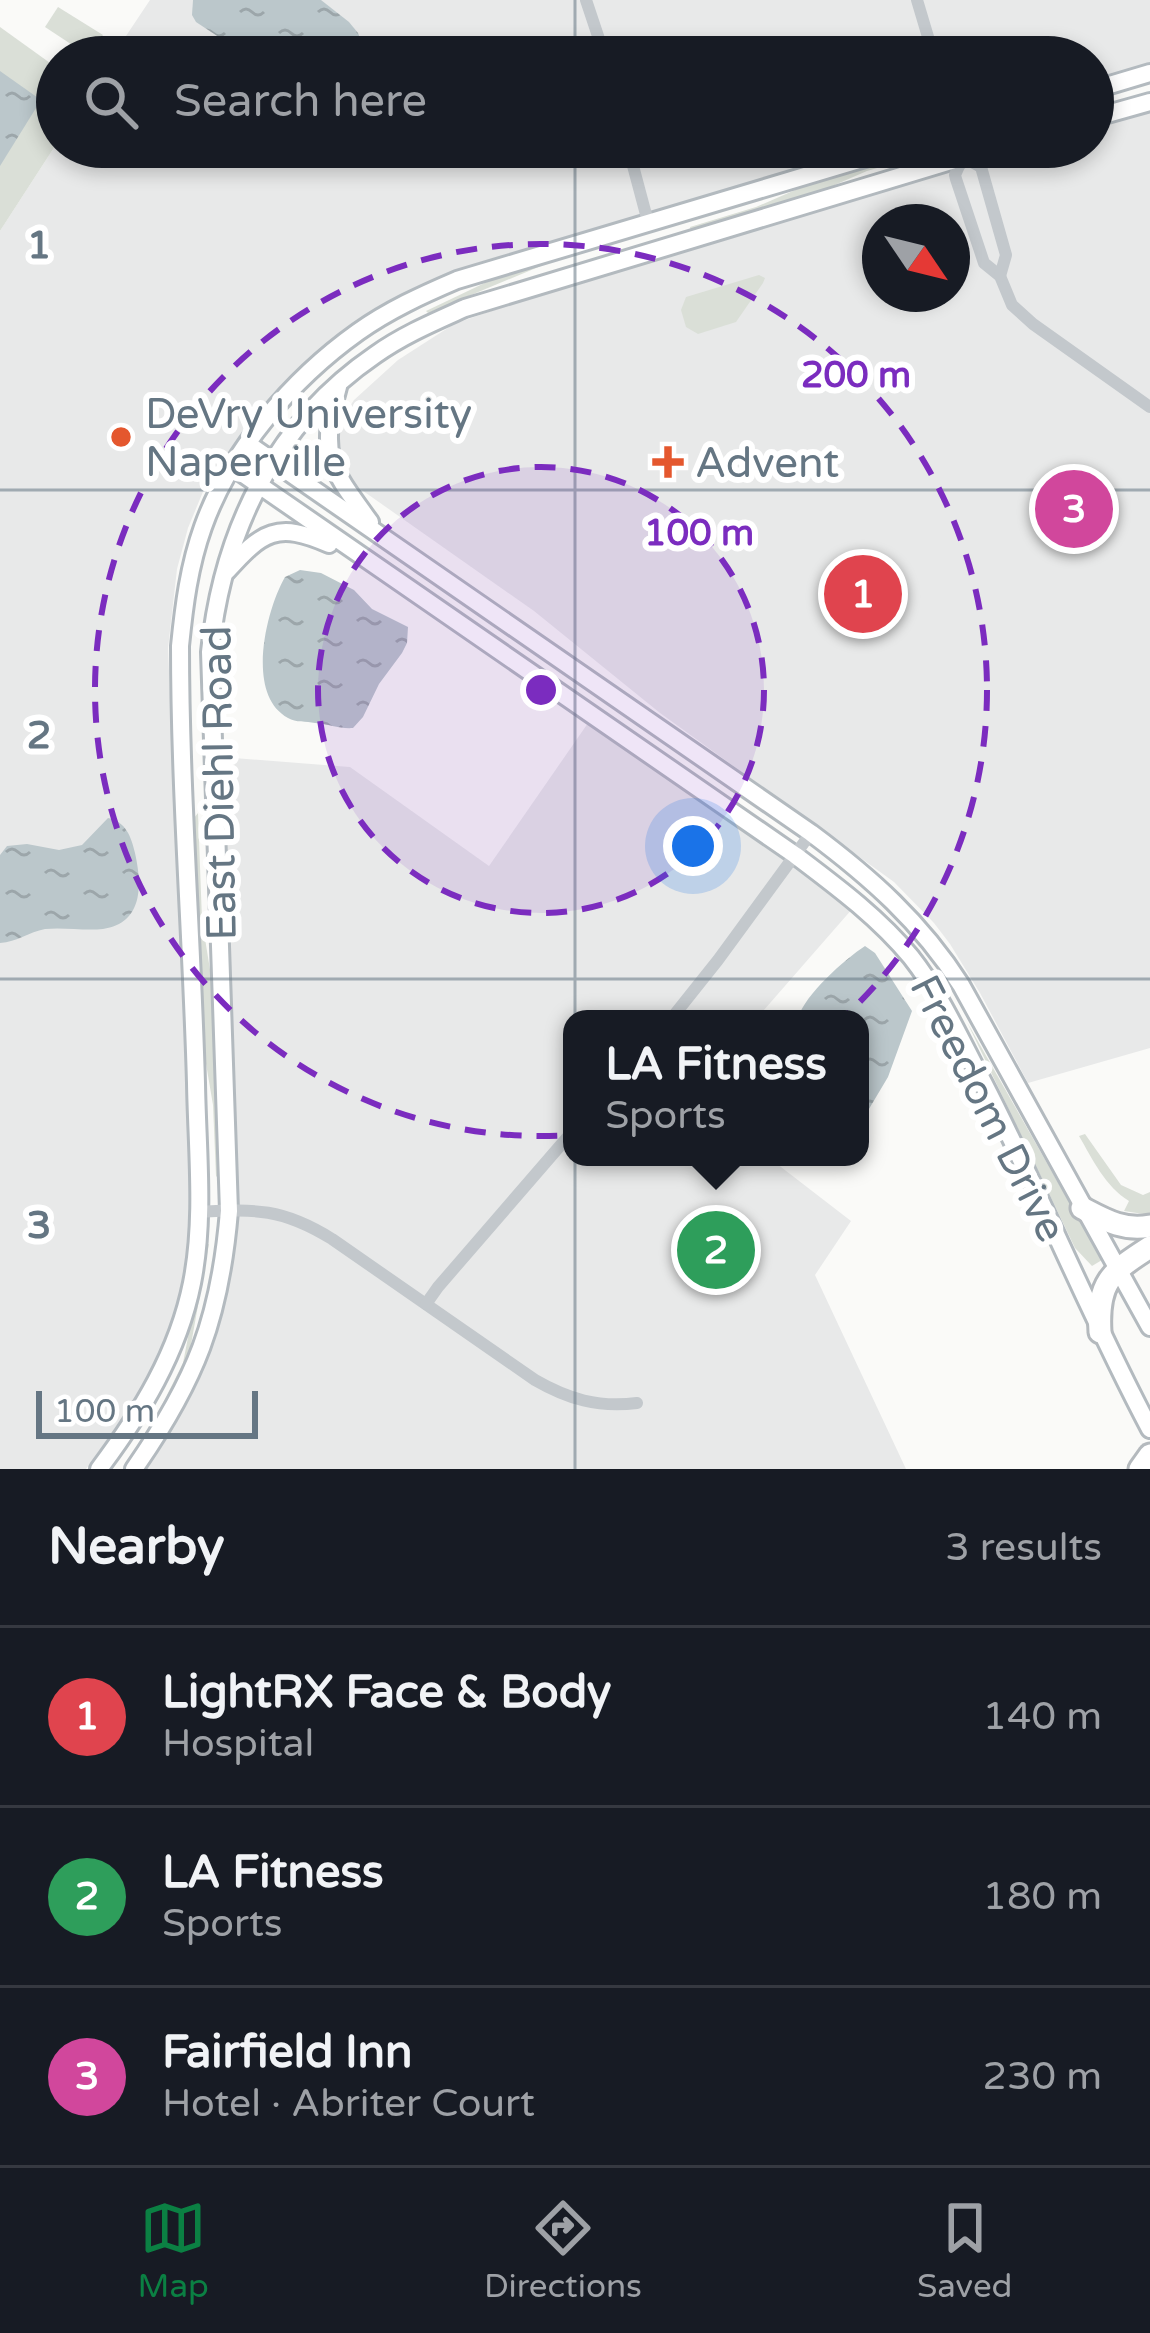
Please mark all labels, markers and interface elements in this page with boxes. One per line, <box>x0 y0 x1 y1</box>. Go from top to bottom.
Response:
search box <box>36 36 1114 168</box>
icon: search <box>78 69 144 135</box>
text: Search here <box>174 75 427 129</box>
north arrow <box>862 204 970 312</box>
text: 1 <box>27 222 51 269</box>
text: 200 m <box>801 354 911 397</box>
place label: DeVry University Naperville <box>145 389 472 488</box>
marker: DeVry University Naperville <box>108 424 134 450</box>
place label: Advent <box>695 438 839 489</box>
marker: Advent <box>652 446 684 478</box>
pin: 3 <box>1035 464 1113 554</box>
text: 100 m <box>644 512 754 555</box>
pin: 1 <box>824 549 902 639</box>
street label: East Diehl Road <box>191 625 248 941</box>
centre of rings <box>520 669 562 711</box>
text: 2 <box>27 712 51 759</box>
your location <box>663 816 723 876</box>
street label: Freedom Drive <box>899 967 1077 1251</box>
popup <box>563 1010 869 1166</box>
text: LA Fitness <box>605 1038 827 1092</box>
text: Sports <box>605 1092 726 1139</box>
text: 3 <box>27 1202 51 1249</box>
pin: 2 <box>677 1205 755 1295</box>
scale bar <box>36 1385 258 1438</box>
text: 100 m <box>54 1392 155 1431</box>
text: Nearby <box>48 1516 225 1578</box>
text: 3 results <box>945 1524 1102 1571</box>
text: LightRX Face & Body <box>162 1666 611 1720</box>
text: 1 <box>75 1693 99 1740</box>
text: 140 m <box>983 1693 1102 1740</box>
text: Hospital <box>162 1720 314 1767</box>
text: LA Fitness <box>162 1846 384 1900</box>
text: 2 <box>75 1873 99 1920</box>
text: 180 m <box>983 1873 1102 1920</box>
text: Sports <box>162 1900 283 1947</box>
text: Fairfield Inn <box>162 2026 412 2080</box>
text: 3 <box>75 2053 99 2100</box>
text: 230 m <box>983 2053 1102 2100</box>
text: Hotel · Abriter Court <box>162 2080 535 2127</box>
tab: Map <box>138 2195 209 2306</box>
tab: Directions <box>484 2195 642 2306</box>
tab: Saved <box>917 2195 1012 2306</box>

